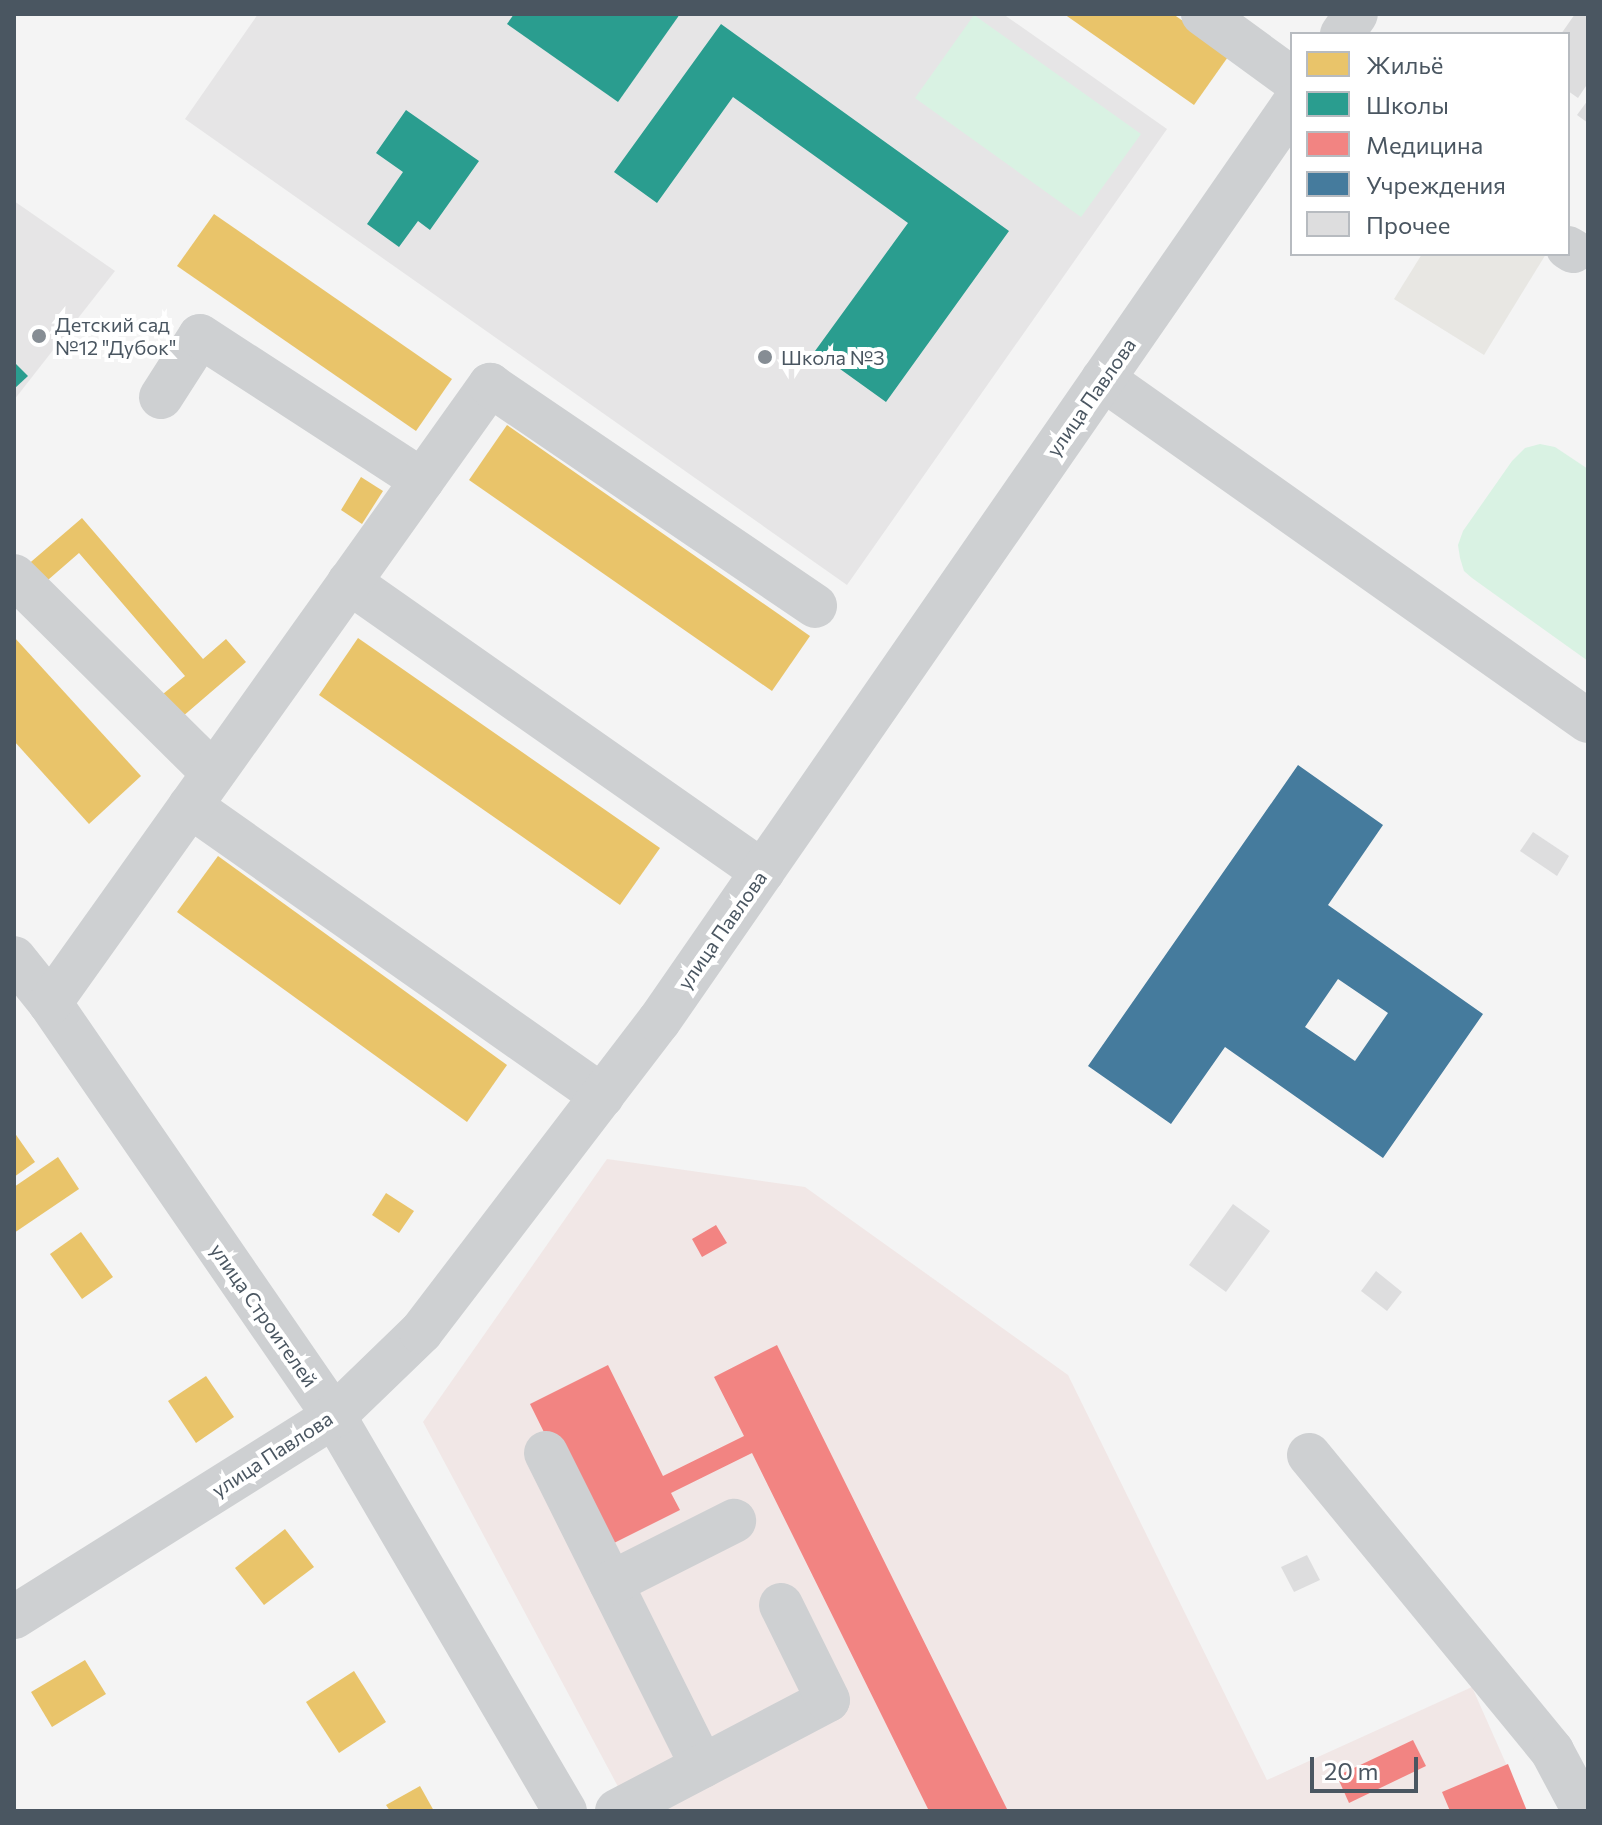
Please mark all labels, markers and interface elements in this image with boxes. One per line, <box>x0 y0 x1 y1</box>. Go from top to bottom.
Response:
legend <box>1290 32 1570 256</box>
text: Жильё <box>1366 50 1443 79</box>
text: Школы <box>1366 90 1449 119</box>
text: Медицина <box>1366 130 1483 159</box>
text: Учреждения <box>1366 170 1506 199</box>
text: Прочее <box>1366 210 1450 239</box>
place label: Детский сад №12 "Дубок" <box>55 312 176 359</box>
marker: Детский сад №12 "Дубок" <box>30 327 48 345</box>
street label: улица Павлова <box>1041 333 1141 461</box>
place label: Школа №3 <box>781 345 885 369</box>
marker: Школа №3 <box>756 348 774 366</box>
street label: улица Павлова <box>672 866 772 994</box>
street label: улица Строителей <box>205 1239 323 1391</box>
street label: улица Павлова <box>207 1406 337 1502</box>
scale bar <box>1314 1741 1422 1791</box>
text: 20 m <box>1324 1756 1378 1785</box>

